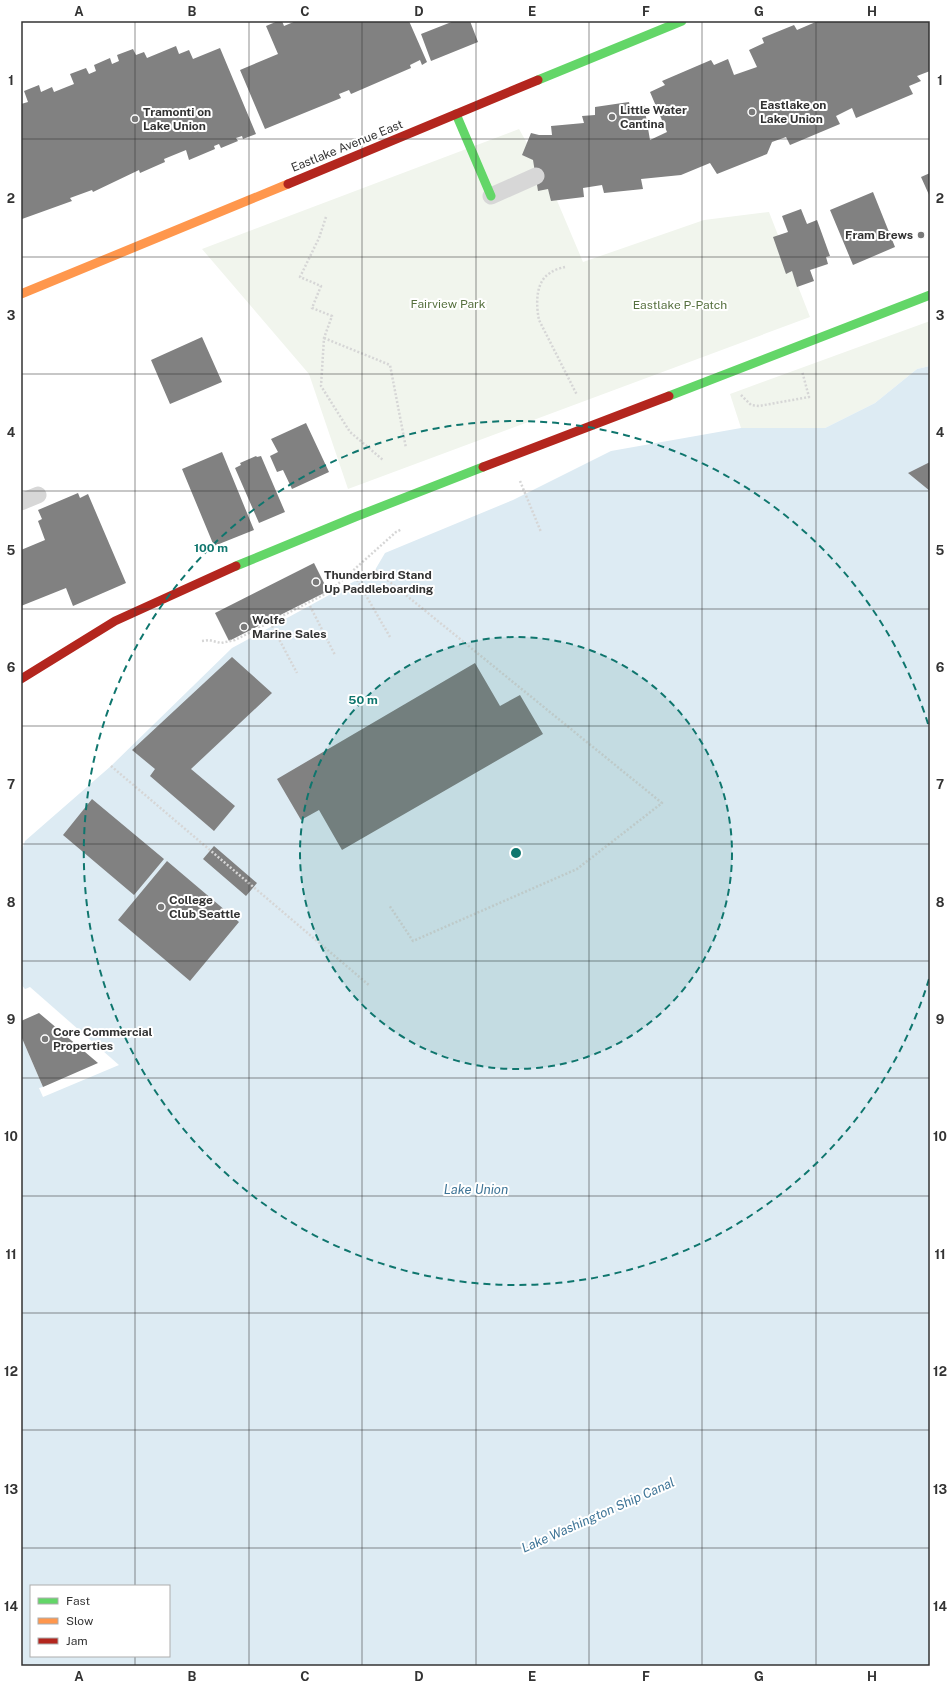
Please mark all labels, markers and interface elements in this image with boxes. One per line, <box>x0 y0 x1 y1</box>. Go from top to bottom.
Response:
text: A <box>74 4 84 19</box>
text: B <box>188 4 197 19</box>
text: C <box>300 4 310 19</box>
text: D <box>414 4 424 19</box>
text: E <box>528 4 536 19</box>
text: F <box>642 4 650 19</box>
text: G <box>754 4 764 19</box>
text: H <box>867 4 877 19</box>
text: 1 <box>8 73 14 88</box>
text: 1 <box>937 73 943 88</box>
place label: Eastlake on Lake Union <box>760 98 826 126</box>
place label: Little Water Cantina <box>620 103 687 131</box>
place label: Tramonti on Lake Union <box>143 105 211 133</box>
marker: Eastlake on Lake Union <box>747 107 757 117</box>
marker: Little Water Cantina <box>607 112 617 122</box>
marker: Tramonti on Lake Union <box>130 114 140 124</box>
street label: Eastlake Avenue East <box>289 117 405 175</box>
text: 2 <box>7 191 15 206</box>
text: 2 <box>936 191 944 206</box>
place label: Fram Brews <box>845 228 913 242</box>
marker: Fram Brews <box>916 230 926 240</box>
park label: Fairview Park <box>410 297 486 311</box>
park label: Eastlake P-Patch <box>633 298 727 312</box>
text: 3 <box>7 308 16 323</box>
text: 3 <box>936 308 945 323</box>
text: 4 <box>7 425 16 440</box>
text: 4 <box>936 425 945 440</box>
text: 100 m <box>194 541 228 555</box>
text: 5 <box>7 543 16 558</box>
text: 5 <box>936 543 945 558</box>
place label: Thunderbird Stand Up Paddleboarding <box>324 568 434 596</box>
marker: Thunderbird Stand Up Paddleboarding <box>311 577 321 587</box>
place label: Wolfe Marine Sales <box>252 613 327 641</box>
marker: Wolfe Marine Sales <box>239 622 249 632</box>
text: 6 <box>7 660 16 675</box>
text: 6 <box>936 660 945 675</box>
text: 50 m <box>348 693 378 707</box>
text: 7 <box>7 777 15 792</box>
text: 7 <box>936 777 944 792</box>
centre of rings <box>509 846 523 860</box>
place label: College Club Seattle <box>169 893 240 921</box>
text: 8 <box>7 895 16 910</box>
text: 8 <box>936 895 945 910</box>
marker: College Club Seattle <box>156 902 166 912</box>
text: 9 <box>7 1012 15 1027</box>
text: 9 <box>936 1012 944 1027</box>
place label: Core Commercial Properties <box>53 1025 152 1053</box>
marker: Core Commercial Properties <box>40 1034 50 1044</box>
text: 10 <box>4 1129 18 1144</box>
text: 10 <box>933 1129 947 1144</box>
water label: Lake Union <box>444 1182 508 1197</box>
text: 11 <box>5 1247 17 1262</box>
text: 11 <box>934 1247 946 1262</box>
text: 12 <box>4 1364 18 1379</box>
text: 12 <box>933 1364 947 1379</box>
water label: Lake Washington Ship Canal <box>519 1474 677 1556</box>
text: 13 <box>4 1482 18 1497</box>
text: 13 <box>933 1482 947 1497</box>
legend <box>30 1585 170 1657</box>
text: Fast <box>66 1594 91 1608</box>
text: 14 <box>4 1599 19 1614</box>
text: 14 <box>933 1599 948 1614</box>
text: Slow <box>66 1614 94 1628</box>
text: Jam <box>66 1634 88 1648</box>
text: A <box>74 1669 84 1684</box>
text: B <box>188 1669 197 1684</box>
text: C <box>300 1669 310 1684</box>
text: D <box>414 1669 424 1684</box>
text: E <box>528 1669 536 1684</box>
text: F <box>642 1669 650 1684</box>
text: G <box>754 1669 764 1684</box>
text: H <box>867 1669 877 1684</box>

